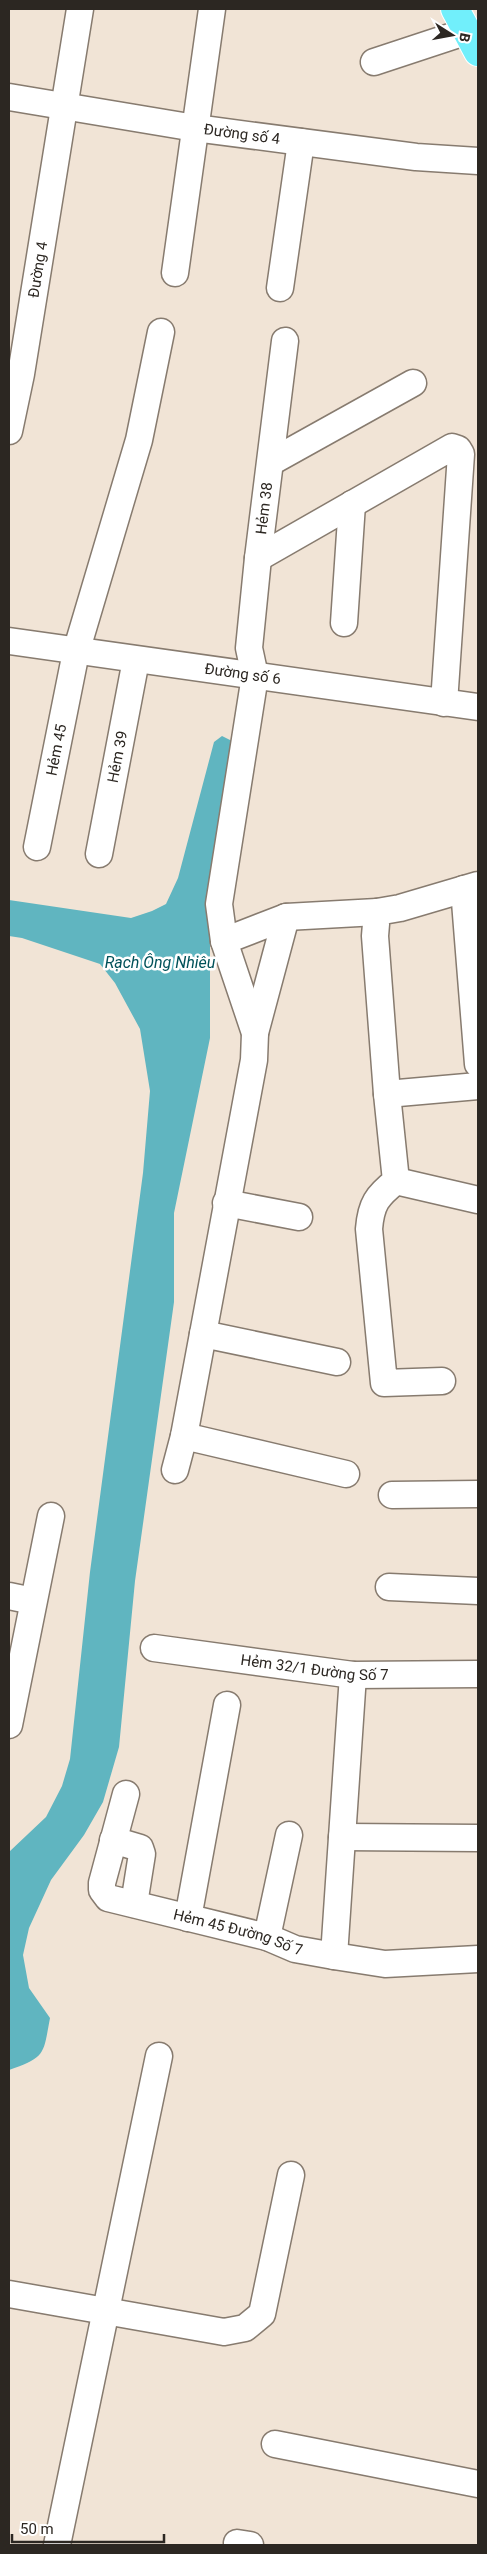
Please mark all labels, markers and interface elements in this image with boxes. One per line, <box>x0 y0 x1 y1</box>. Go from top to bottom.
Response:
north arrow <box>427 10 477 60</box>
text: B <box>456 32 473 43</box>
street label: Đường số 4 <box>203 120 282 148</box>
street label: Đường 4 <box>24 240 51 299</box>
street label: Hẻm 38 <box>252 481 276 535</box>
street label: Đường số 6 <box>203 660 282 688</box>
street label: Hẻm 45 <box>42 722 70 777</box>
street label: Hẻm 39 <box>104 729 131 784</box>
water label: Rạch Ông Nhiêu <box>105 953 216 972</box>
street label: Hẻm 32/1 Đường Số 7 <box>240 1651 389 1684</box>
street label: Hẻm 45 Đường Số 7 <box>172 1905 304 1959</box>
scale bar <box>12 2512 165 2544</box>
text: 50 m <box>20 2520 54 2538</box>

